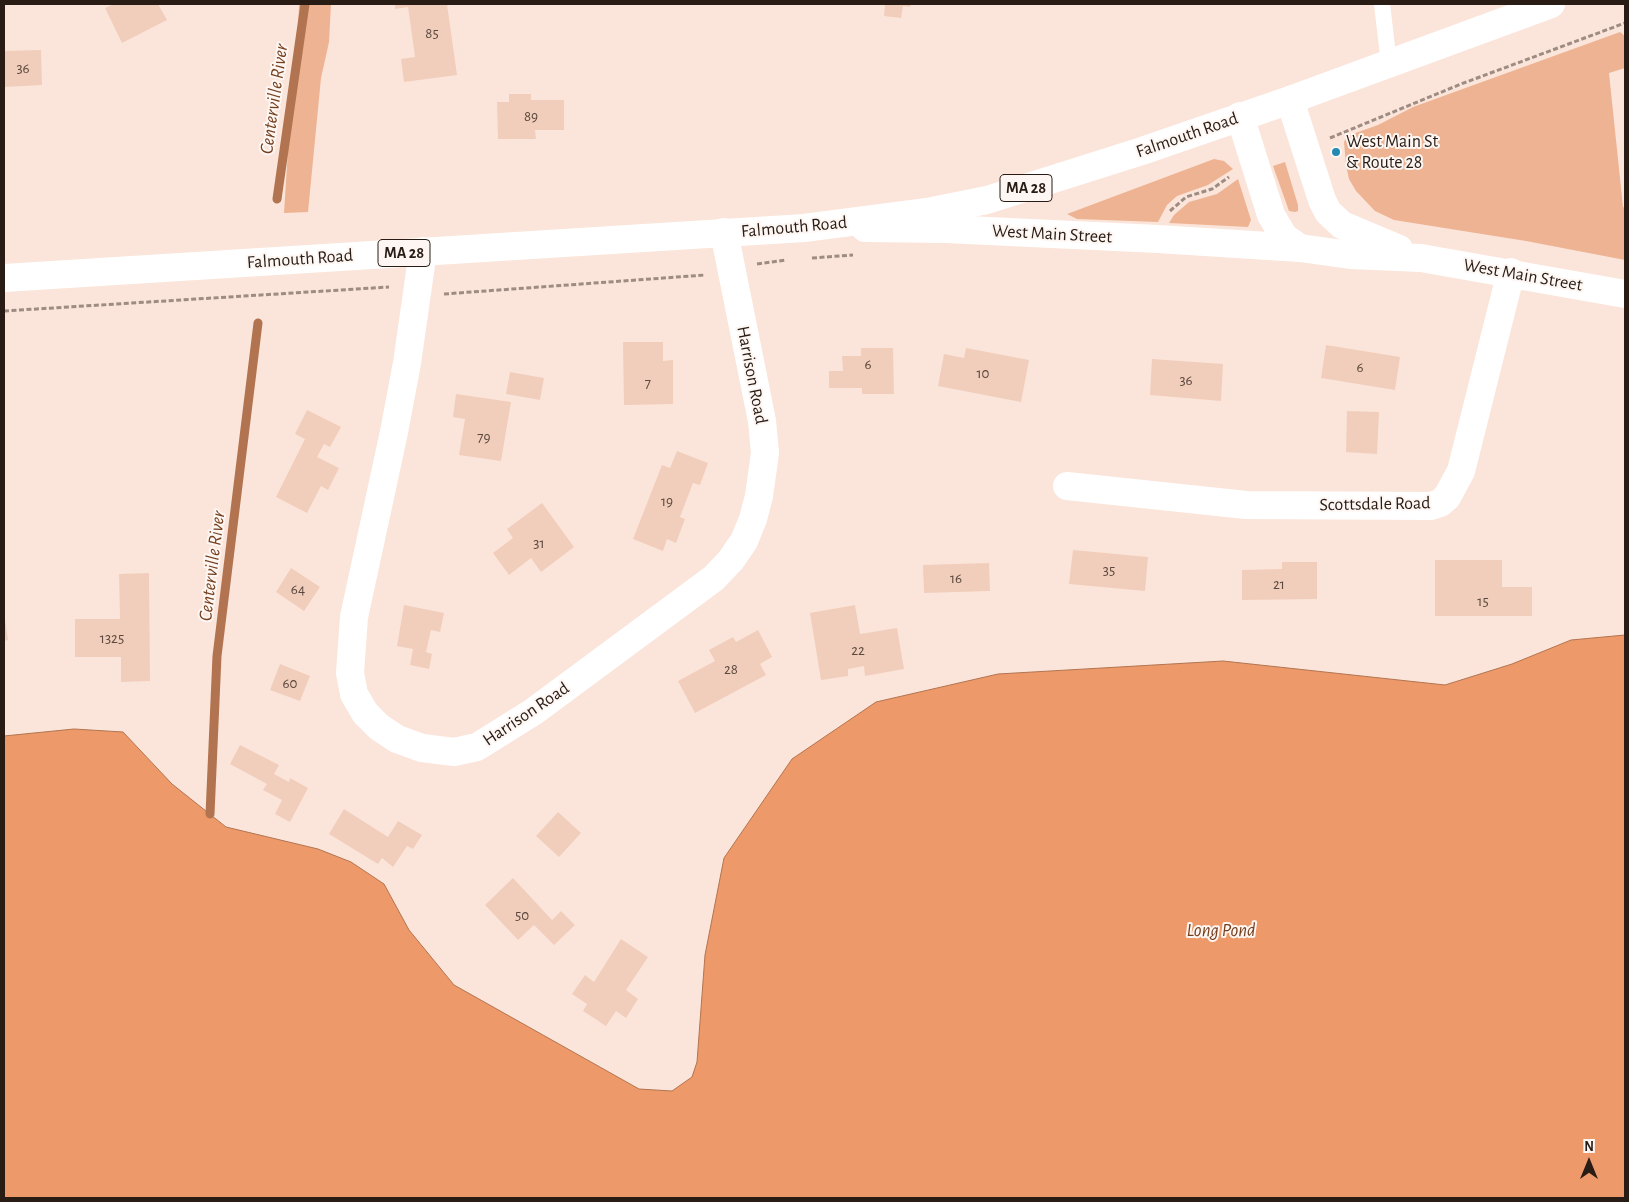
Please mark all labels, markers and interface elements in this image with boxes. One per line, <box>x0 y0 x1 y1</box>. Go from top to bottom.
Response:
house number: 85 <box>425 24 439 42</box>
water label: Centerville River <box>255 42 293 156</box>
house number: 36 <box>16 59 30 77</box>
house number: 89 <box>524 107 538 125</box>
street label: Falmouth Road <box>1133 107 1241 163</box>
place label: West Main St & Route 28 <box>1346 131 1438 173</box>
marker: West Main St & Route 28 <box>1330 146 1342 158</box>
road number: MA 28 <box>1000 174 1052 202</box>
street label: Falmouth Road <box>740 212 848 242</box>
street label: West Main Street <box>991 220 1113 248</box>
road number: MA 28 <box>378 240 430 266</box>
street label: Falmouth Road <box>246 245 354 273</box>
street label: West Main Street <box>1462 254 1584 296</box>
street label: Harrison Road <box>732 324 772 426</box>
house number: 6 <box>864 355 872 373</box>
house number: 6 <box>1356 358 1364 376</box>
house number: 10 <box>976 364 990 382</box>
house number: 36 <box>1179 371 1193 389</box>
house number: 7 <box>645 374 651 392</box>
house number: 79 <box>477 428 491 446</box>
house number: 19 <box>661 492 673 510</box>
street label: Scottsdale Road <box>1319 492 1431 516</box>
water label: Centerville River <box>194 510 230 622</box>
house number: 31 <box>533 534 545 552</box>
house number: 35 <box>1103 561 1115 579</box>
house number: 16 <box>950 569 962 587</box>
house number: 21 <box>1273 575 1285 593</box>
house number: 64 <box>291 580 305 598</box>
house number: 15 <box>1477 592 1489 610</box>
house number: 1325 <box>100 629 124 647</box>
house number: 22 <box>851 641 865 659</box>
house number: 28 <box>724 660 738 678</box>
house number: 60 <box>283 674 297 692</box>
street label: Harrison Road <box>479 677 573 751</box>
house number: 50 <box>515 906 529 924</box>
water label: Long Pond <box>1187 919 1255 941</box>
north arrow <box>1564 1137 1614 1187</box>
text: N <box>1584 1140 1594 1154</box>

